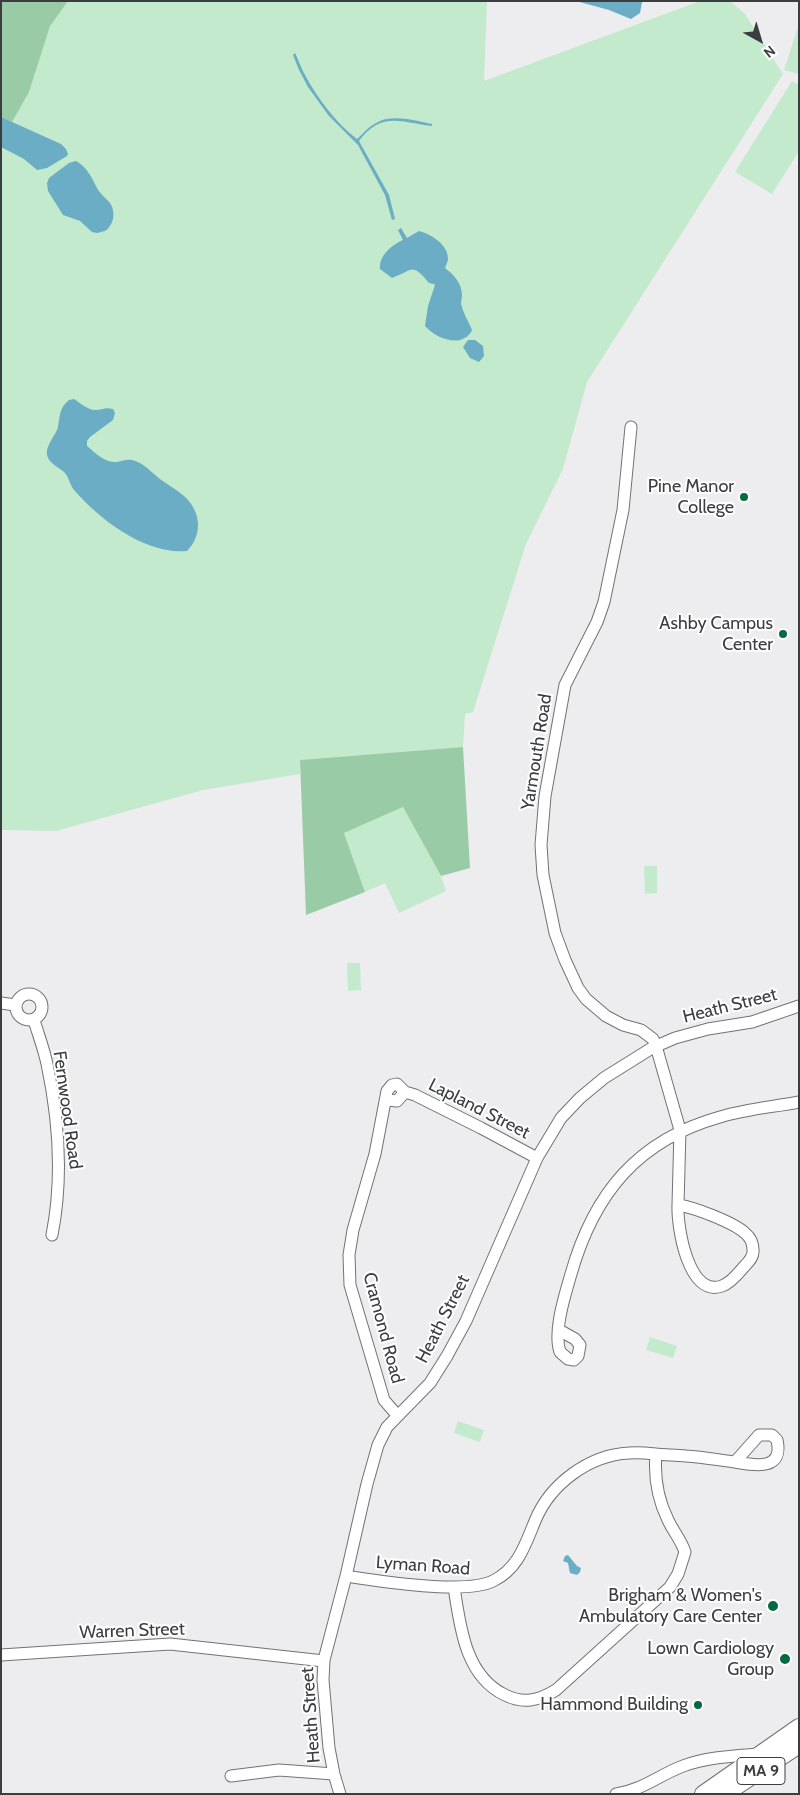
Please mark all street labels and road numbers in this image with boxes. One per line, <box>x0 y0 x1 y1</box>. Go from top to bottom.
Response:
street label: Yarmouth Road <box>517 692 557 812</box>
street label: Heath Street <box>681 984 779 1028</box>
street label: Fernwood Road <box>48 1049 86 1171</box>
street label: Lapland Street <box>425 1074 533 1144</box>
street label: Cramond Road <box>358 1270 408 1386</box>
street label: Heath Street <box>412 1271 474 1367</box>
street label: Lyman Road <box>375 1552 471 1580</box>
street label: Warren Street <box>79 1618 185 1644</box>
street label: Heath Street <box>297 1666 325 1764</box>
road number: MA 9 <box>737 1758 785 1784</box>

